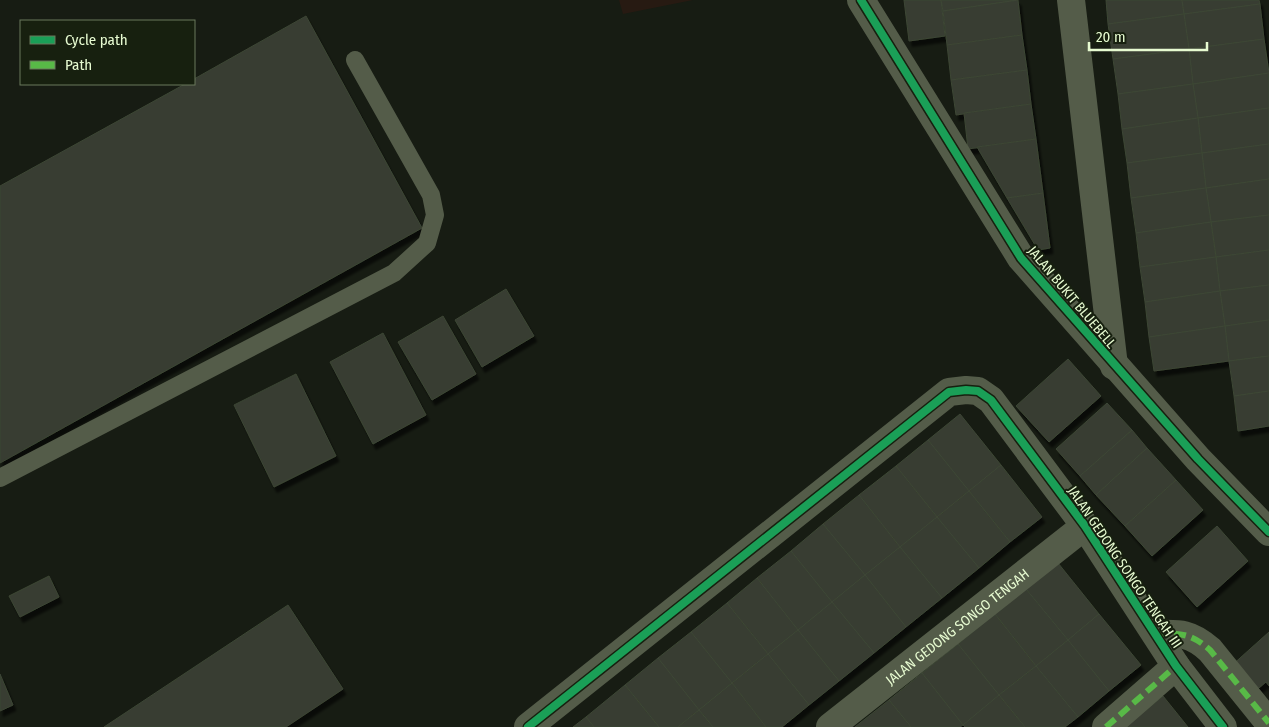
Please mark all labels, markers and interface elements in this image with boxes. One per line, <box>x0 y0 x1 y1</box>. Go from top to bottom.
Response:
legend <box>20 20 195 85</box>
scale bar <box>1089 20 1206 52</box>
text: 20 m <box>1096 28 1126 46</box>
text: Cycle path <box>65 31 128 49</box>
text: Path <box>65 56 92 74</box>
street label: JALAN BUKIT BLUEBELL <box>1024 243 1119 352</box>
street label: JALAN GEDONG SONGO TENGAH III <box>1064 483 1185 652</box>
street label: JALAN GEDONG SONGO TENGAH <box>882 565 1033 689</box>

